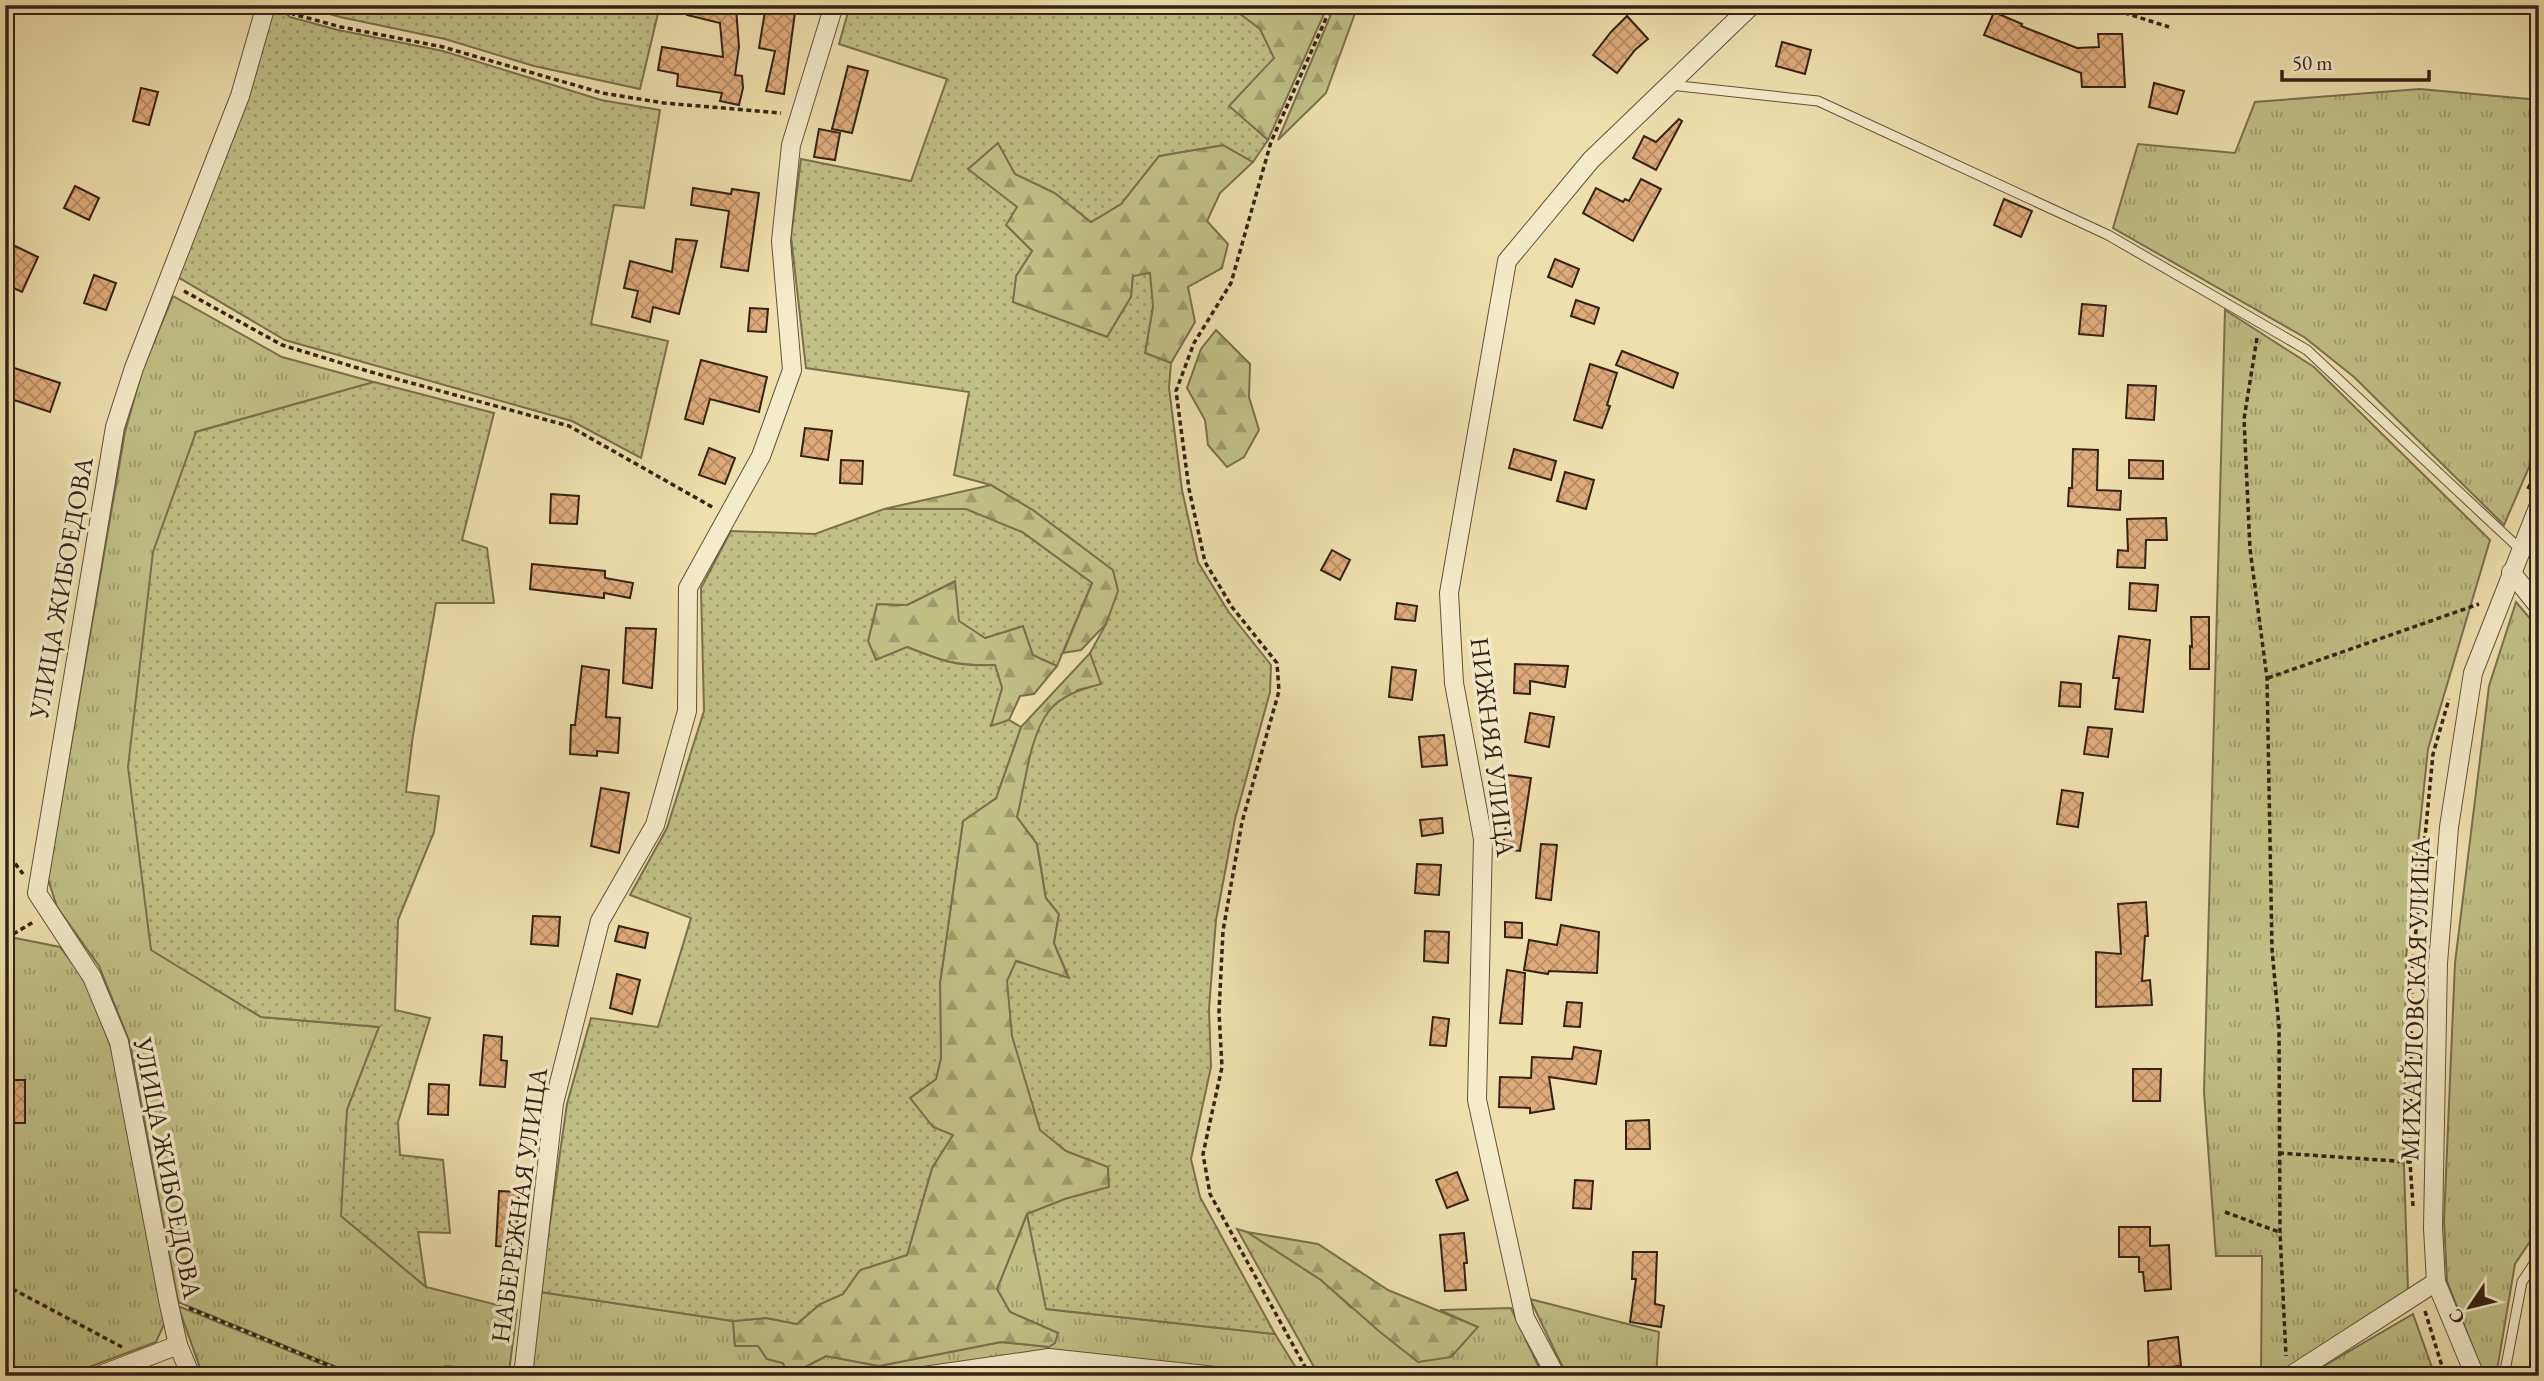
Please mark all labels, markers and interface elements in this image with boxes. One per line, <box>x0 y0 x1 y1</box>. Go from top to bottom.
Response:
scale bar <box>2282 38 2428 82</box>
text: 50 m <box>2292 49 2333 76</box>
street label: УЛИЦА ЖИБОЕДОВА <box>21 453 101 723</box>
street label: НИЖНЯЯ УЛИЦА <box>1463 635 1523 860</box>
street label: МИХАЙЛОВСКАЯ УЛИЦА <box>2392 836 2438 1161</box>
street label: УЛИЦА ЖИБОЕДОВА <box>126 1034 210 1302</box>
street label: НАБЕРЕЖНАЯ УЛИЦА <box>483 1064 555 1345</box>
north arrow <box>2436 1272 2506 1342</box>
text: С <box>2442 1304 2471 1329</box>

